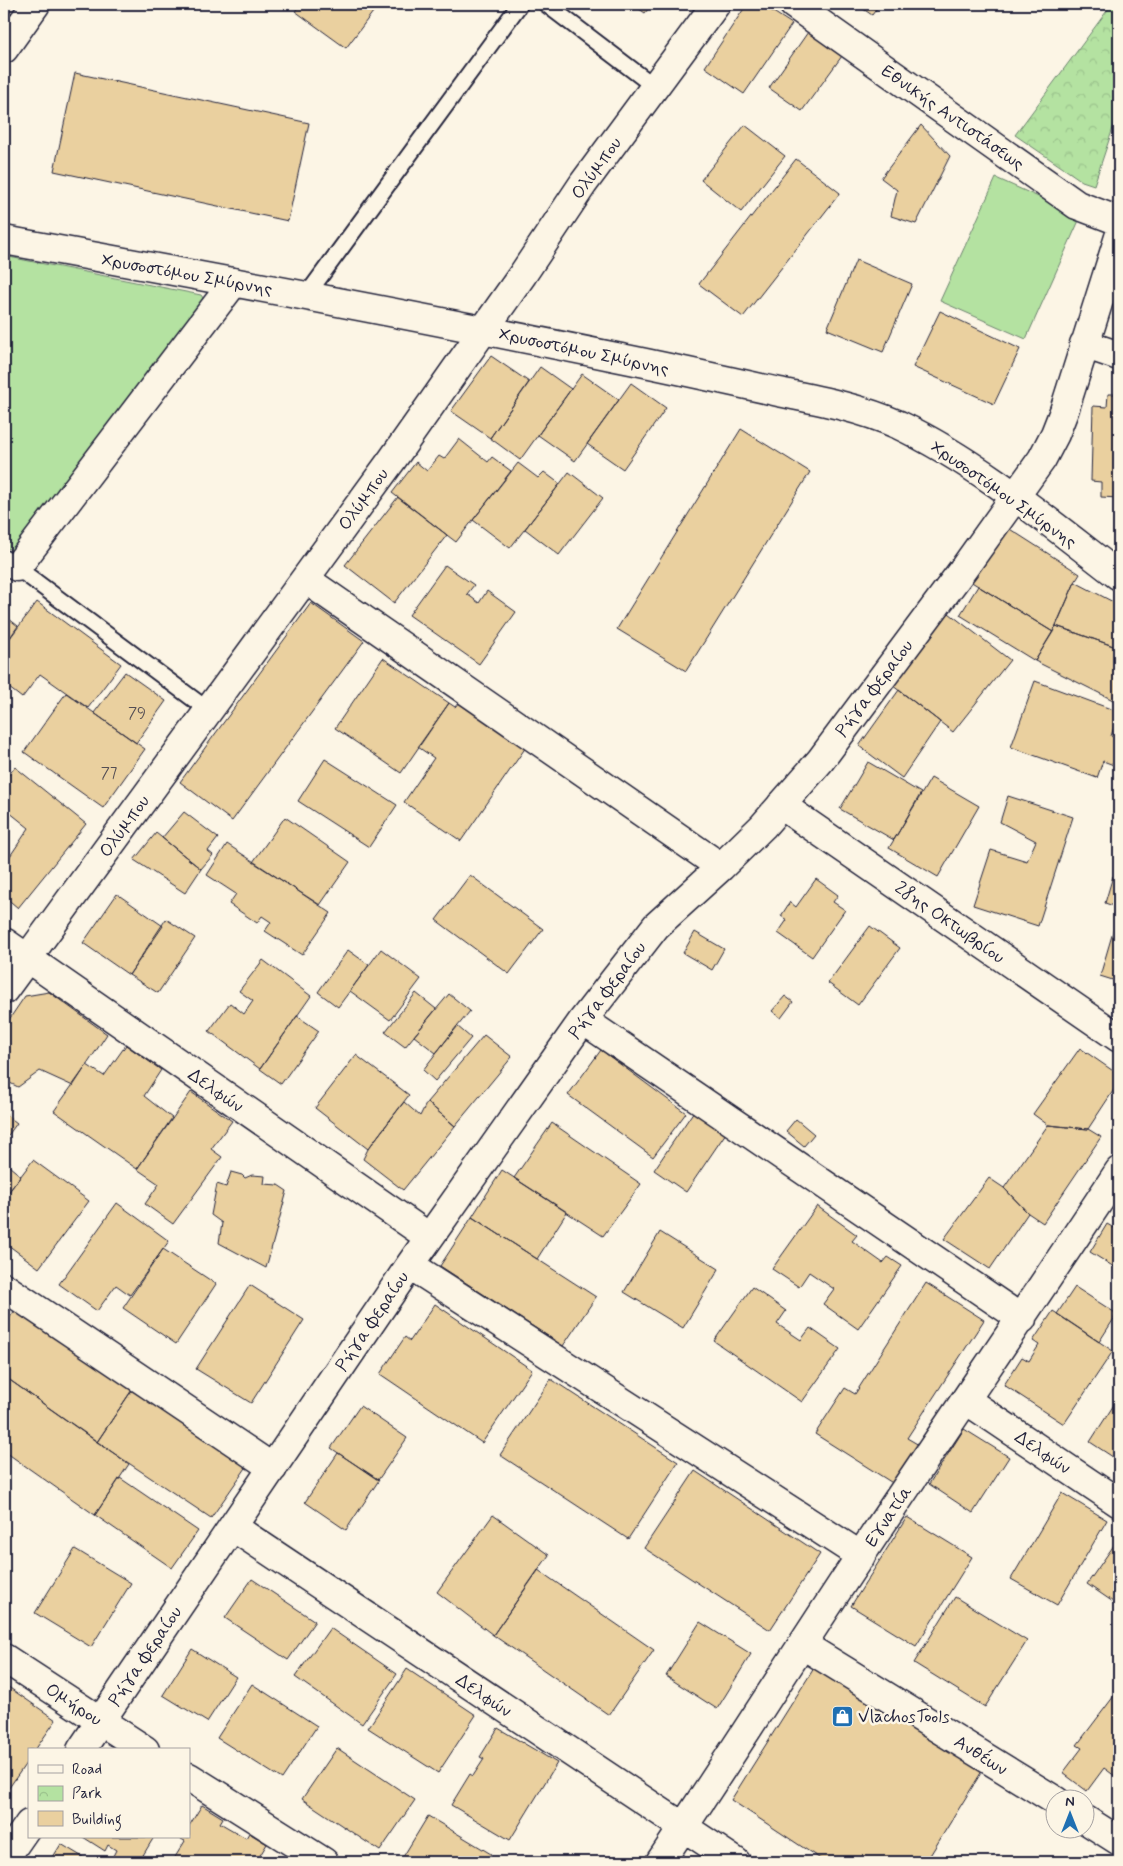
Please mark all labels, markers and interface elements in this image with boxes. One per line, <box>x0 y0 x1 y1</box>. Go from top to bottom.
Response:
street label: Εθνικής Αντιστάσεως <box>876 59 1029 176</box>
street label: Ολύμπου <box>566 133 628 205</box>
street label: Χρυσοστόμου Σμύρνης <box>99 248 274 302</box>
street label: Χρυσοστόμου Σμύρνης <box>497 322 671 382</box>
street label: Χρυσοστόμου Σμύρνης <box>926 435 1081 554</box>
street label: Ολύμπου <box>333 464 395 536</box>
street label: Ρήγα Φεραίου <box>830 635 919 742</box>
house number: 79 <box>128 704 146 724</box>
house number: 77 <box>101 764 118 784</box>
street label: Ολύμπου <box>94 791 156 863</box>
street label: 28ης Οκτωβρίου <box>890 876 1009 970</box>
street label: Ρήγα Φεραίου <box>563 937 652 1044</box>
street label: Δελφών <box>183 1063 248 1119</box>
street label: Ρήγα Φεραίου <box>330 1267 415 1376</box>
street label: Δελφών <box>1010 1425 1075 1480</box>
street label: Εγνατία <box>860 1481 918 1552</box>
street label: Ρήγα Φεραίου <box>103 1602 188 1711</box>
street label: Δελφών <box>451 1668 516 1723</box>
street label: Ομήρου <box>41 1678 106 1732</box>
shop icon: VlachosTools <box>830 1704 854 1728</box>
place label: VlachosTools <box>858 1705 950 1729</box>
street label: Ανθέων <box>949 1729 1012 1782</box>
legend <box>28 1748 190 1838</box>
text: Road <box>72 1760 102 1780</box>
text: Park <box>72 1784 102 1804</box>
north arrow <box>1046 1788 1096 1838</box>
text: N <box>1065 1793 1075 1811</box>
text: Building <box>72 1810 122 1831</box>

